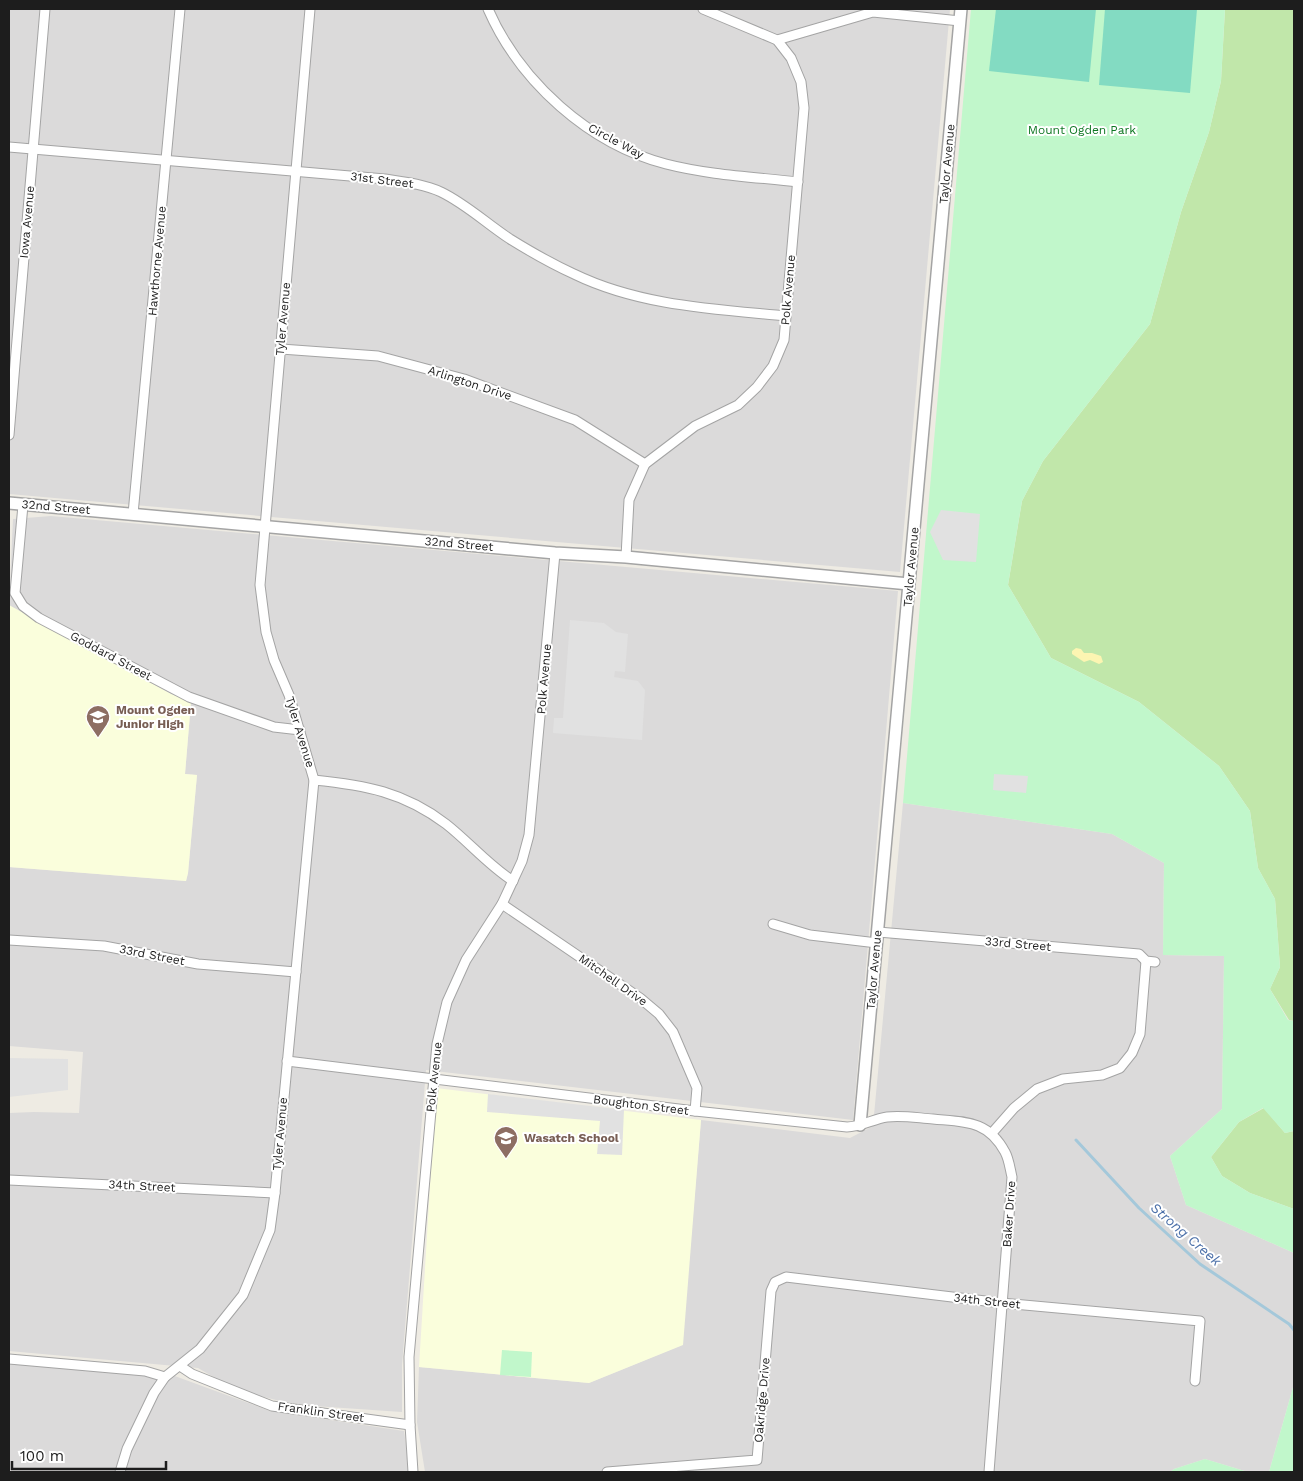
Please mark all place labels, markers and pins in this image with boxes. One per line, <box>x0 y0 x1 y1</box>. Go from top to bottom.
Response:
place label: Mount Ogden Junior High <box>116 703 195 731</box>
school or university icon: Mount Ogden Junior High <box>85 704 111 738</box>
school or university icon: Wasatch School <box>493 1125 519 1159</box>
place label: Wasatch School <box>524 1131 619 1145</box>

